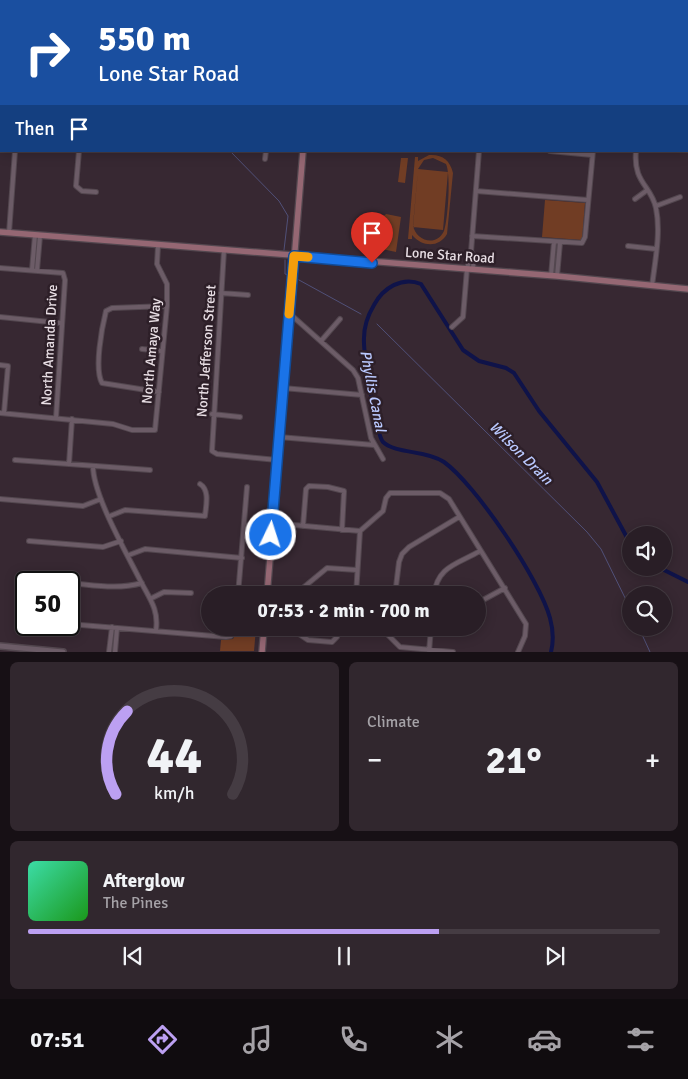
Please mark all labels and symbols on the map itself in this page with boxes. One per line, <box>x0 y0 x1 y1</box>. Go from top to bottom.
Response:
pin <box>351 212 393 263</box>
street label: Lone Star Road <box>405 244 495 267</box>
street label: North Amanda Drive <box>38 284 61 406</box>
street label: North Jefferson Street <box>193 284 220 418</box>
street label: North Amaya Way <box>138 297 165 405</box>
water label: Phyllis Canal <box>356 349 390 435</box>
water label: Wilson Drain <box>486 418 557 489</box>
position arrow <box>244 508 296 560</box>
speed limit sign: 50 <box>15 571 80 636</box>

